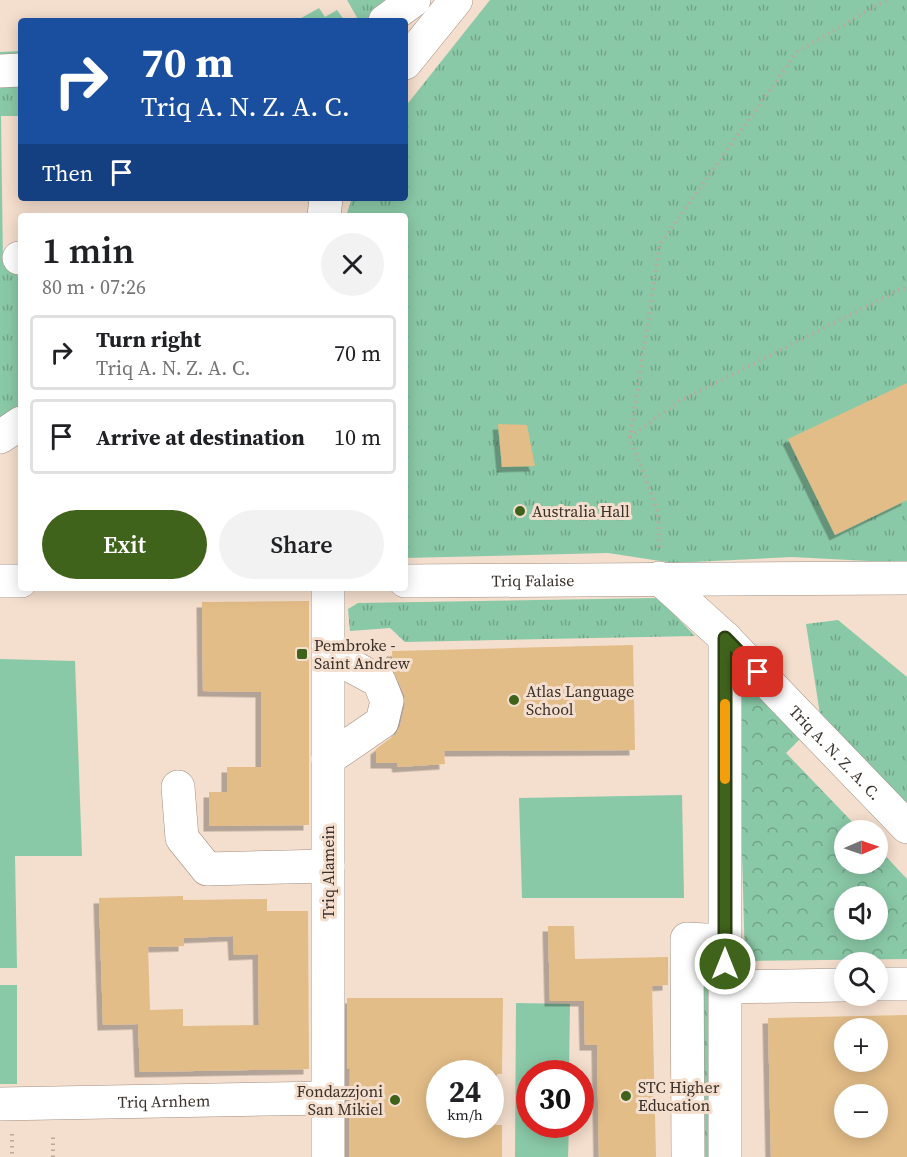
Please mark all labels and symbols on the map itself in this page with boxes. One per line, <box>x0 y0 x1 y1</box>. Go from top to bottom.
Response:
place label: Australia Hall <box>532 500 630 522</box>
marker: Australia Hall <box>513 504 527 518</box>
street label: Triq Falaise <box>492 569 574 591</box>
place label: Pembroke - Saint Andrew <box>314 634 411 674</box>
pin <box>732 646 783 697</box>
marker: Pembroke - Saint Andrew <box>295 647 309 661</box>
place label: Atlas Language School <box>526 680 634 720</box>
marker: Atlas Language School <box>507 693 521 707</box>
street label: Triq A. N. Z. A. C. <box>784 700 886 805</box>
north arrow <box>834 820 888 874</box>
street label: Triq Alamein <box>317 825 339 919</box>
position arrow <box>693 932 757 996</box>
speed limit sign: 30 <box>516 1060 594 1138</box>
place label: STC Higher Education <box>638 1076 720 1116</box>
place label: Fondazzjoni San Mikiel <box>297 1080 383 1120</box>
street label: Triq Arnhem <box>117 1089 211 1113</box>
marker: STC Higher Education <box>619 1089 633 1103</box>
marker: Fondazzjoni San Mikiel <box>388 1093 402 1107</box>

